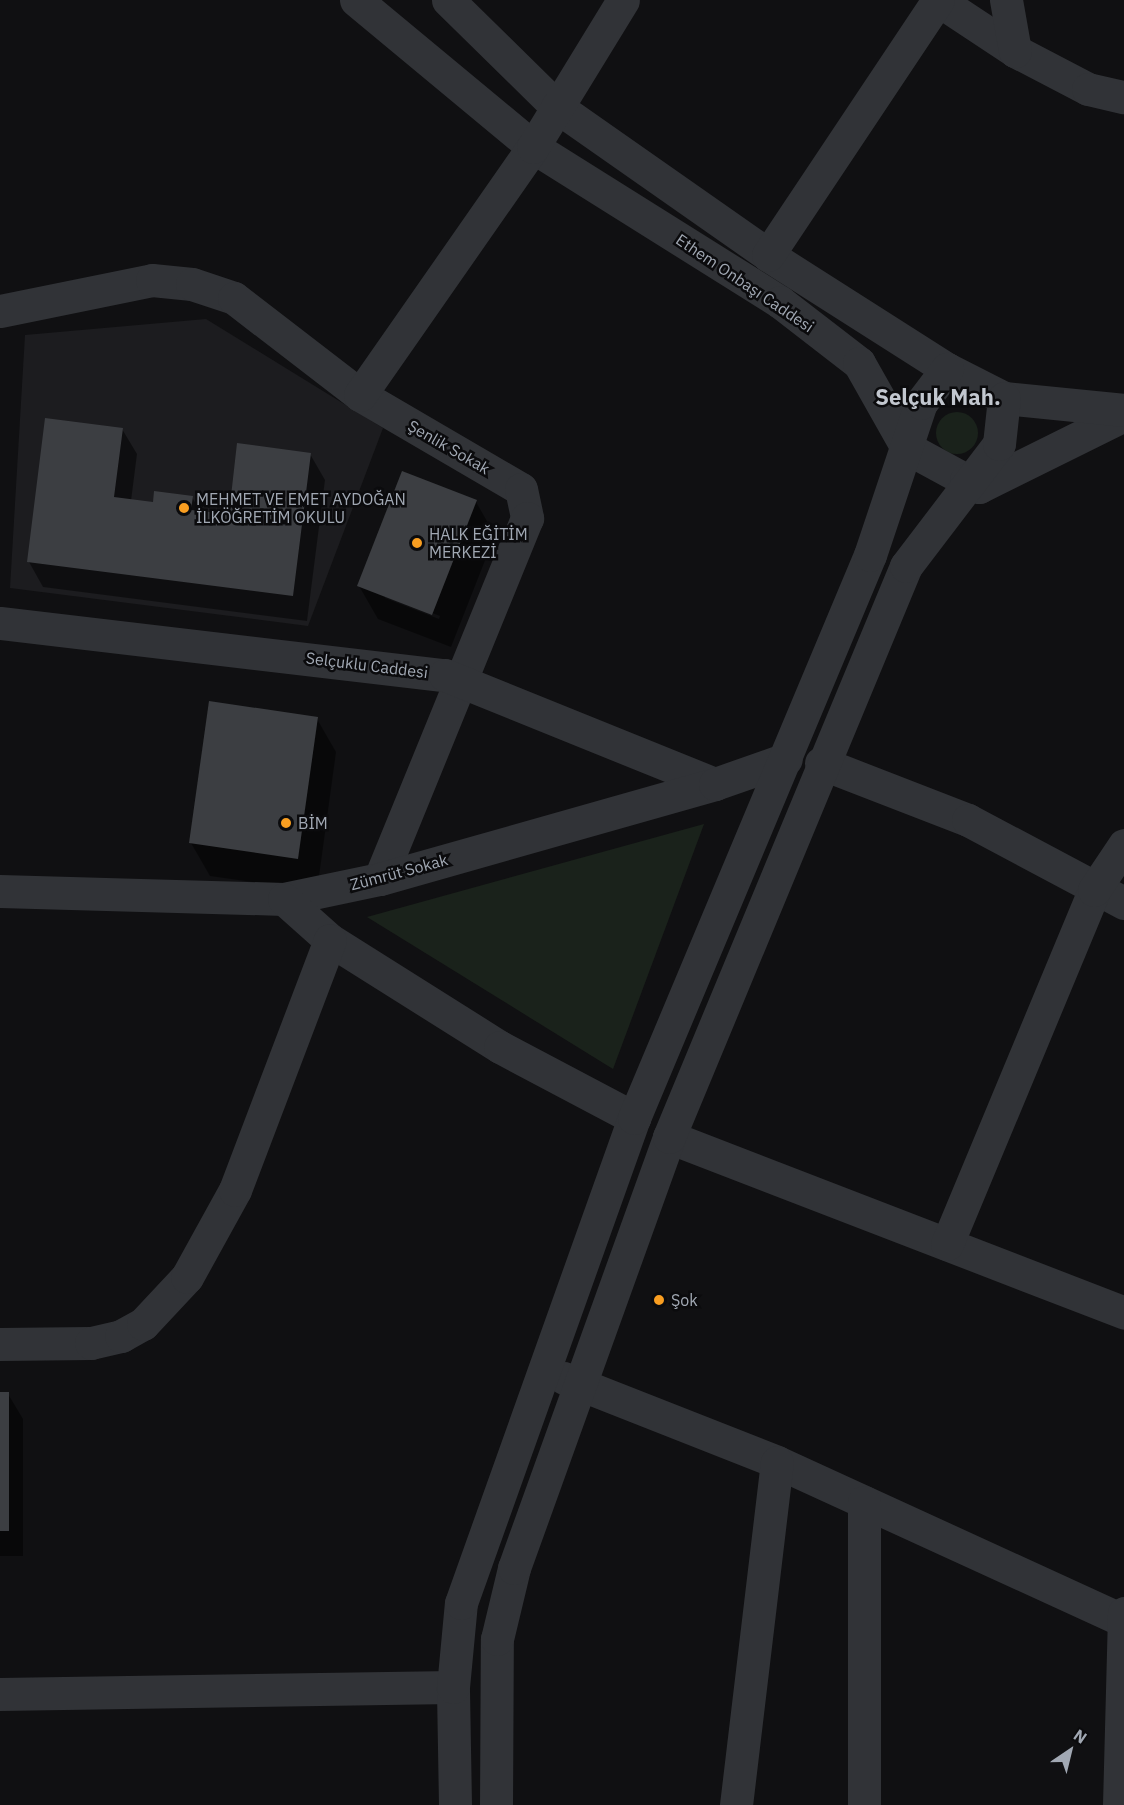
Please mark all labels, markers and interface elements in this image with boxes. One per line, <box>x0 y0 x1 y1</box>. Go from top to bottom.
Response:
street label: Ethem Onbaşı Caddesi <box>672 230 818 336</box>
district label: Selçuk Mah. <box>875 384 1001 410</box>
street label: Şenlik Sokak <box>405 416 493 478</box>
place label: MEHMET VE EMET AYDOĞAN İLKÖĞRETİM OKULU <box>196 489 406 527</box>
marker: MEHMET VE EMET AYDOĞAN İLKÖĞRETİM OKULU <box>177 501 191 515</box>
place label: HALK EĞİTİM MERKEZİ <box>429 524 528 562</box>
marker: HALK EĞİTİM MERKEZİ <box>410 536 424 550</box>
street label: Selçuklu Caddesi <box>305 648 429 682</box>
place label: BİM <box>298 813 328 833</box>
marker: BİM <box>279 816 293 830</box>
street label: Zümrüt Sokak <box>348 850 450 894</box>
place label: Şok <box>671 1290 698 1310</box>
marker: Şok <box>652 1293 666 1307</box>
north arrow <box>1040 1721 1100 1781</box>
text: N <box>1070 1725 1091 1748</box>

